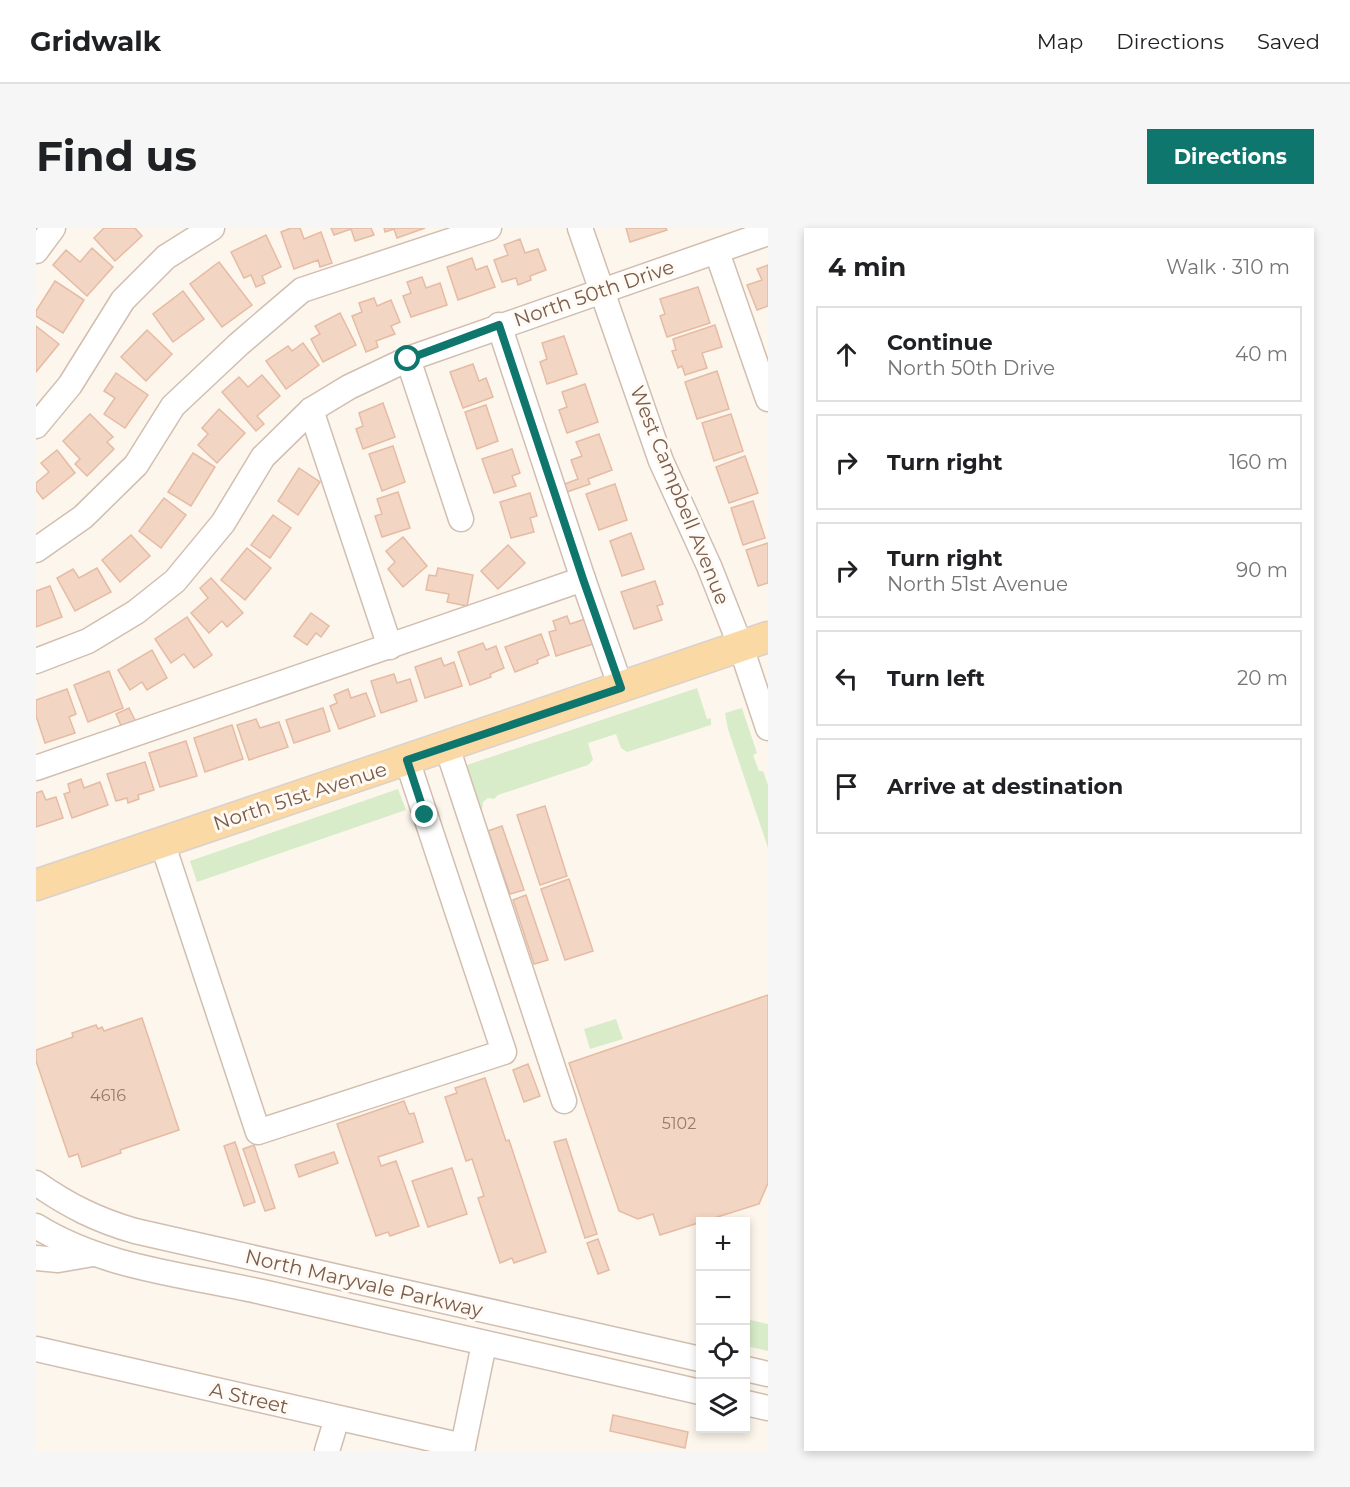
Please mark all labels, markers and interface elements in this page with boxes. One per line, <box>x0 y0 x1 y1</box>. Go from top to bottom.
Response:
text: Gridwalk <box>30 24 161 58</box>
text: Map <box>1037 29 1083 54</box>
text: Directions <box>1116 29 1224 54</box>
text: Saved <box>1257 29 1320 54</box>
button: Directions <box>1147 129 1314 184</box>
text: Find us <box>36 130 197 182</box>
text: 4 min <box>828 251 906 283</box>
street label: North 50th Drive <box>511 254 677 332</box>
text: Walk · 310 m <box>1166 255 1290 279</box>
text: Continue <box>887 329 993 356</box>
icon: ahead <box>830 338 863 371</box>
text: 40 m <box>1235 342 1288 366</box>
route start <box>394 345 420 371</box>
text: North 50th Drive <box>887 356 1055 380</box>
street label: West Campbell Avenue <box>625 382 735 608</box>
icon: right <box>830 446 863 479</box>
text: Turn right <box>887 449 1002 476</box>
text: 160 m <box>1229 450 1288 474</box>
text: Turn right <box>887 545 1002 572</box>
icon: right <box>830 554 863 587</box>
text: 90 m <box>1236 558 1288 582</box>
text: North 51st Avenue <box>887 572 1068 596</box>
icon: left <box>830 662 863 695</box>
text: Turn left <box>887 665 985 692</box>
text: 20 m <box>1237 666 1288 690</box>
street label: North 51st Avenue <box>210 757 390 835</box>
icon: arrive <box>830 770 863 803</box>
text: Arrive at destination <box>887 773 1123 800</box>
route end <box>411 801 437 827</box>
house number: 4616 <box>90 1086 126 1105</box>
house number: 5102 <box>662 1114 696 1133</box>
map controls <box>696 1217 750 1433</box>
button: + <box>696 1217 750 1271</box>
street label: North Maryvale Parkway <box>243 1244 485 1322</box>
button: − <box>696 1271 750 1325</box>
button: locate <box>696 1325 750 1379</box>
street label: A Street <box>207 1377 291 1419</box>
button: layers <box>696 1379 750 1433</box>

